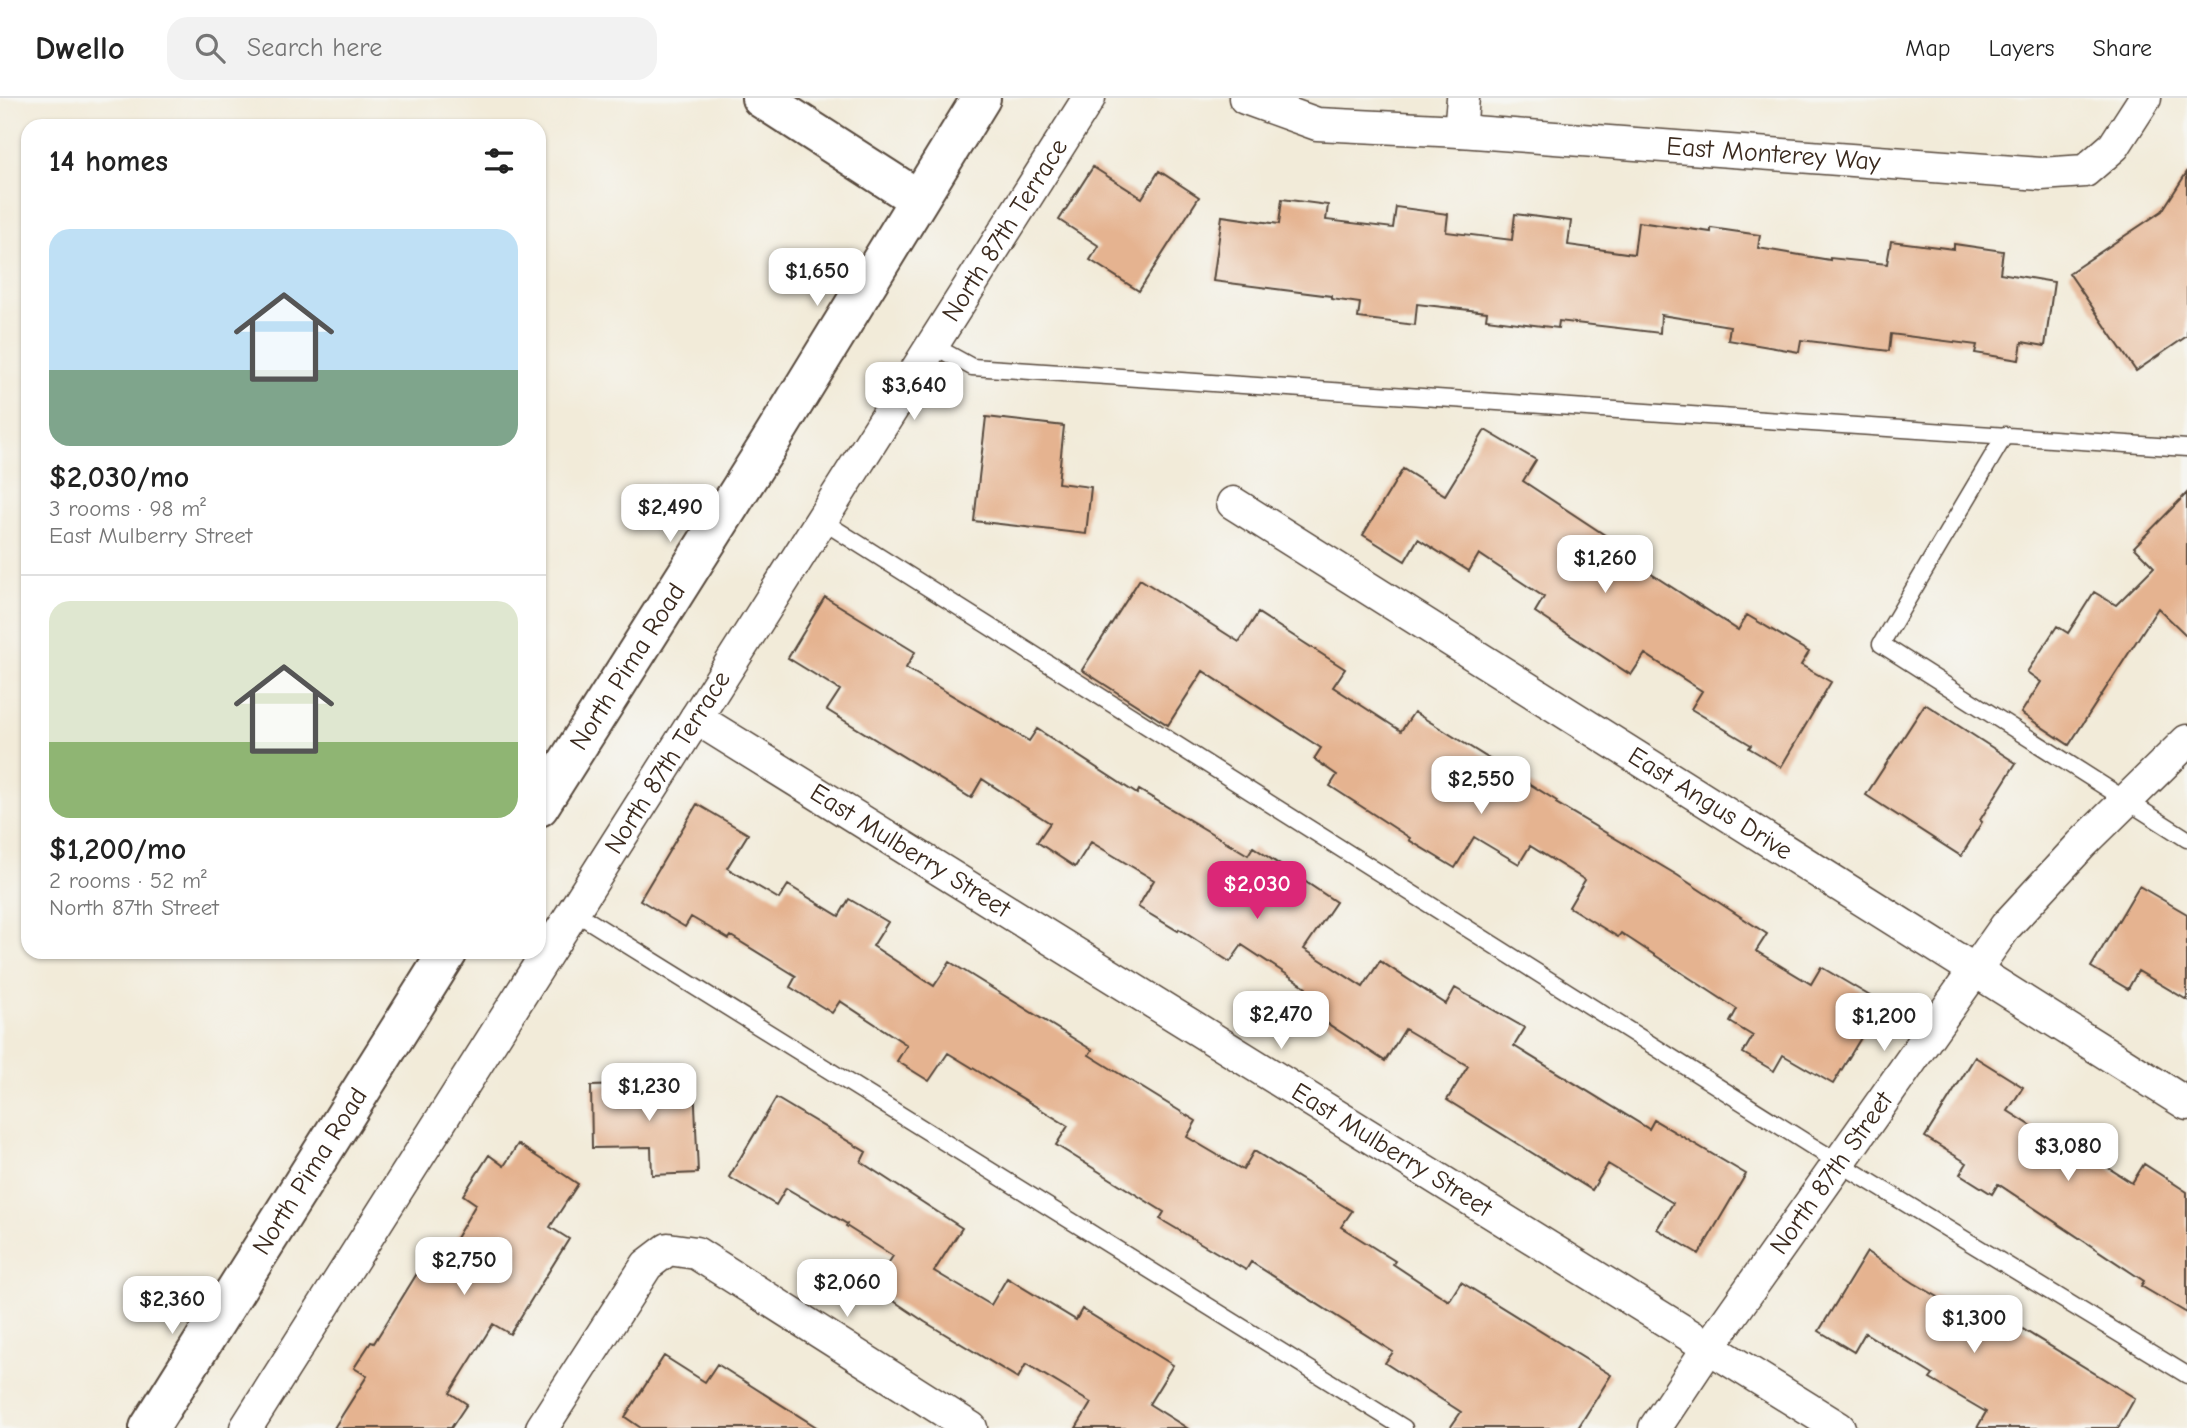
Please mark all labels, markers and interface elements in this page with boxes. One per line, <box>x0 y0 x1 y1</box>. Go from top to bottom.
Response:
search box <box>167 17 657 80</box>
text: Dwello <box>35 29 125 67</box>
icon: search <box>191 29 229 67</box>
text: Search here <box>247 33 382 63</box>
text: Map <box>1905 34 1951 62</box>
text: Layers <box>1989 34 2054 62</box>
text: Share <box>2092 34 2152 62</box>
street label: East Monterey Way <box>1665 131 1882 177</box>
street label: North 87th Terrace <box>936 133 1074 327</box>
icon: filters <box>480 142 518 180</box>
text: 14 homes <box>49 144 168 179</box>
pin: $1,650 <box>760 248 874 308</box>
text: $1,650 <box>785 257 849 284</box>
icon: home <box>221 274 347 400</box>
pin: $3,640 <box>857 362 971 422</box>
text: $3,640 <box>881 371 947 398</box>
text: $2,030/mo <box>49 460 189 495</box>
pin: $2,490 <box>613 484 727 544</box>
text: $2,490 <box>637 493 703 520</box>
text: 3 rooms · 98 m² <box>49 495 206 522</box>
text: East Mulberry Street <box>49 522 252 549</box>
pin: $1,260 <box>1548 536 1662 595</box>
text: $1,260 <box>1573 544 1637 571</box>
street label: North Pima Road <box>564 578 692 756</box>
icon: home <box>221 646 347 772</box>
street label: North 87th Terrace <box>599 665 737 859</box>
street label: East Angus Drive <box>1623 741 1798 866</box>
pin: $2,550 <box>1424 756 1538 816</box>
text: $2,550 <box>1447 765 1515 792</box>
street label: East Mulberry Street <box>805 778 1017 925</box>
text: $1,200/mo <box>49 832 186 867</box>
pin: $2,030 <box>1200 862 1314 921</box>
text: 2 rooms · 52 m² <box>49 867 207 894</box>
text: $2,030 <box>1223 870 1291 897</box>
text: North 87th Street <box>49 894 219 921</box>
pin: $2,470 <box>1224 992 1338 1051</box>
pin: $1,200 <box>1827 993 1941 1053</box>
text: $2,470 <box>1249 1000 1313 1027</box>
text: $1,200 <box>1851 1002 1917 1029</box>
pin: $1,230 <box>592 1063 706 1123</box>
text: $1,230 <box>617 1072 681 1099</box>
street label: East Mulberry Street <box>1286 1077 1499 1224</box>
street label: North Pima Road <box>247 1082 374 1260</box>
street label: North 87th Street <box>1764 1085 1900 1260</box>
pin: $3,080 <box>2011 1124 2125 1183</box>
text: $3,080 <box>2034 1132 2102 1159</box>
pin: $2,750 <box>407 1238 521 1297</box>
text: $2,750 <box>431 1246 497 1273</box>
pin: $2,060 <box>790 1260 904 1319</box>
text: $2,060 <box>813 1268 881 1295</box>
pin: $2,360 <box>115 1276 229 1336</box>
text: $2,360 <box>139 1285 205 1312</box>
pin: $1,300 <box>1917 1296 2031 1355</box>
text: $1,300 <box>1942 1304 2006 1331</box>

